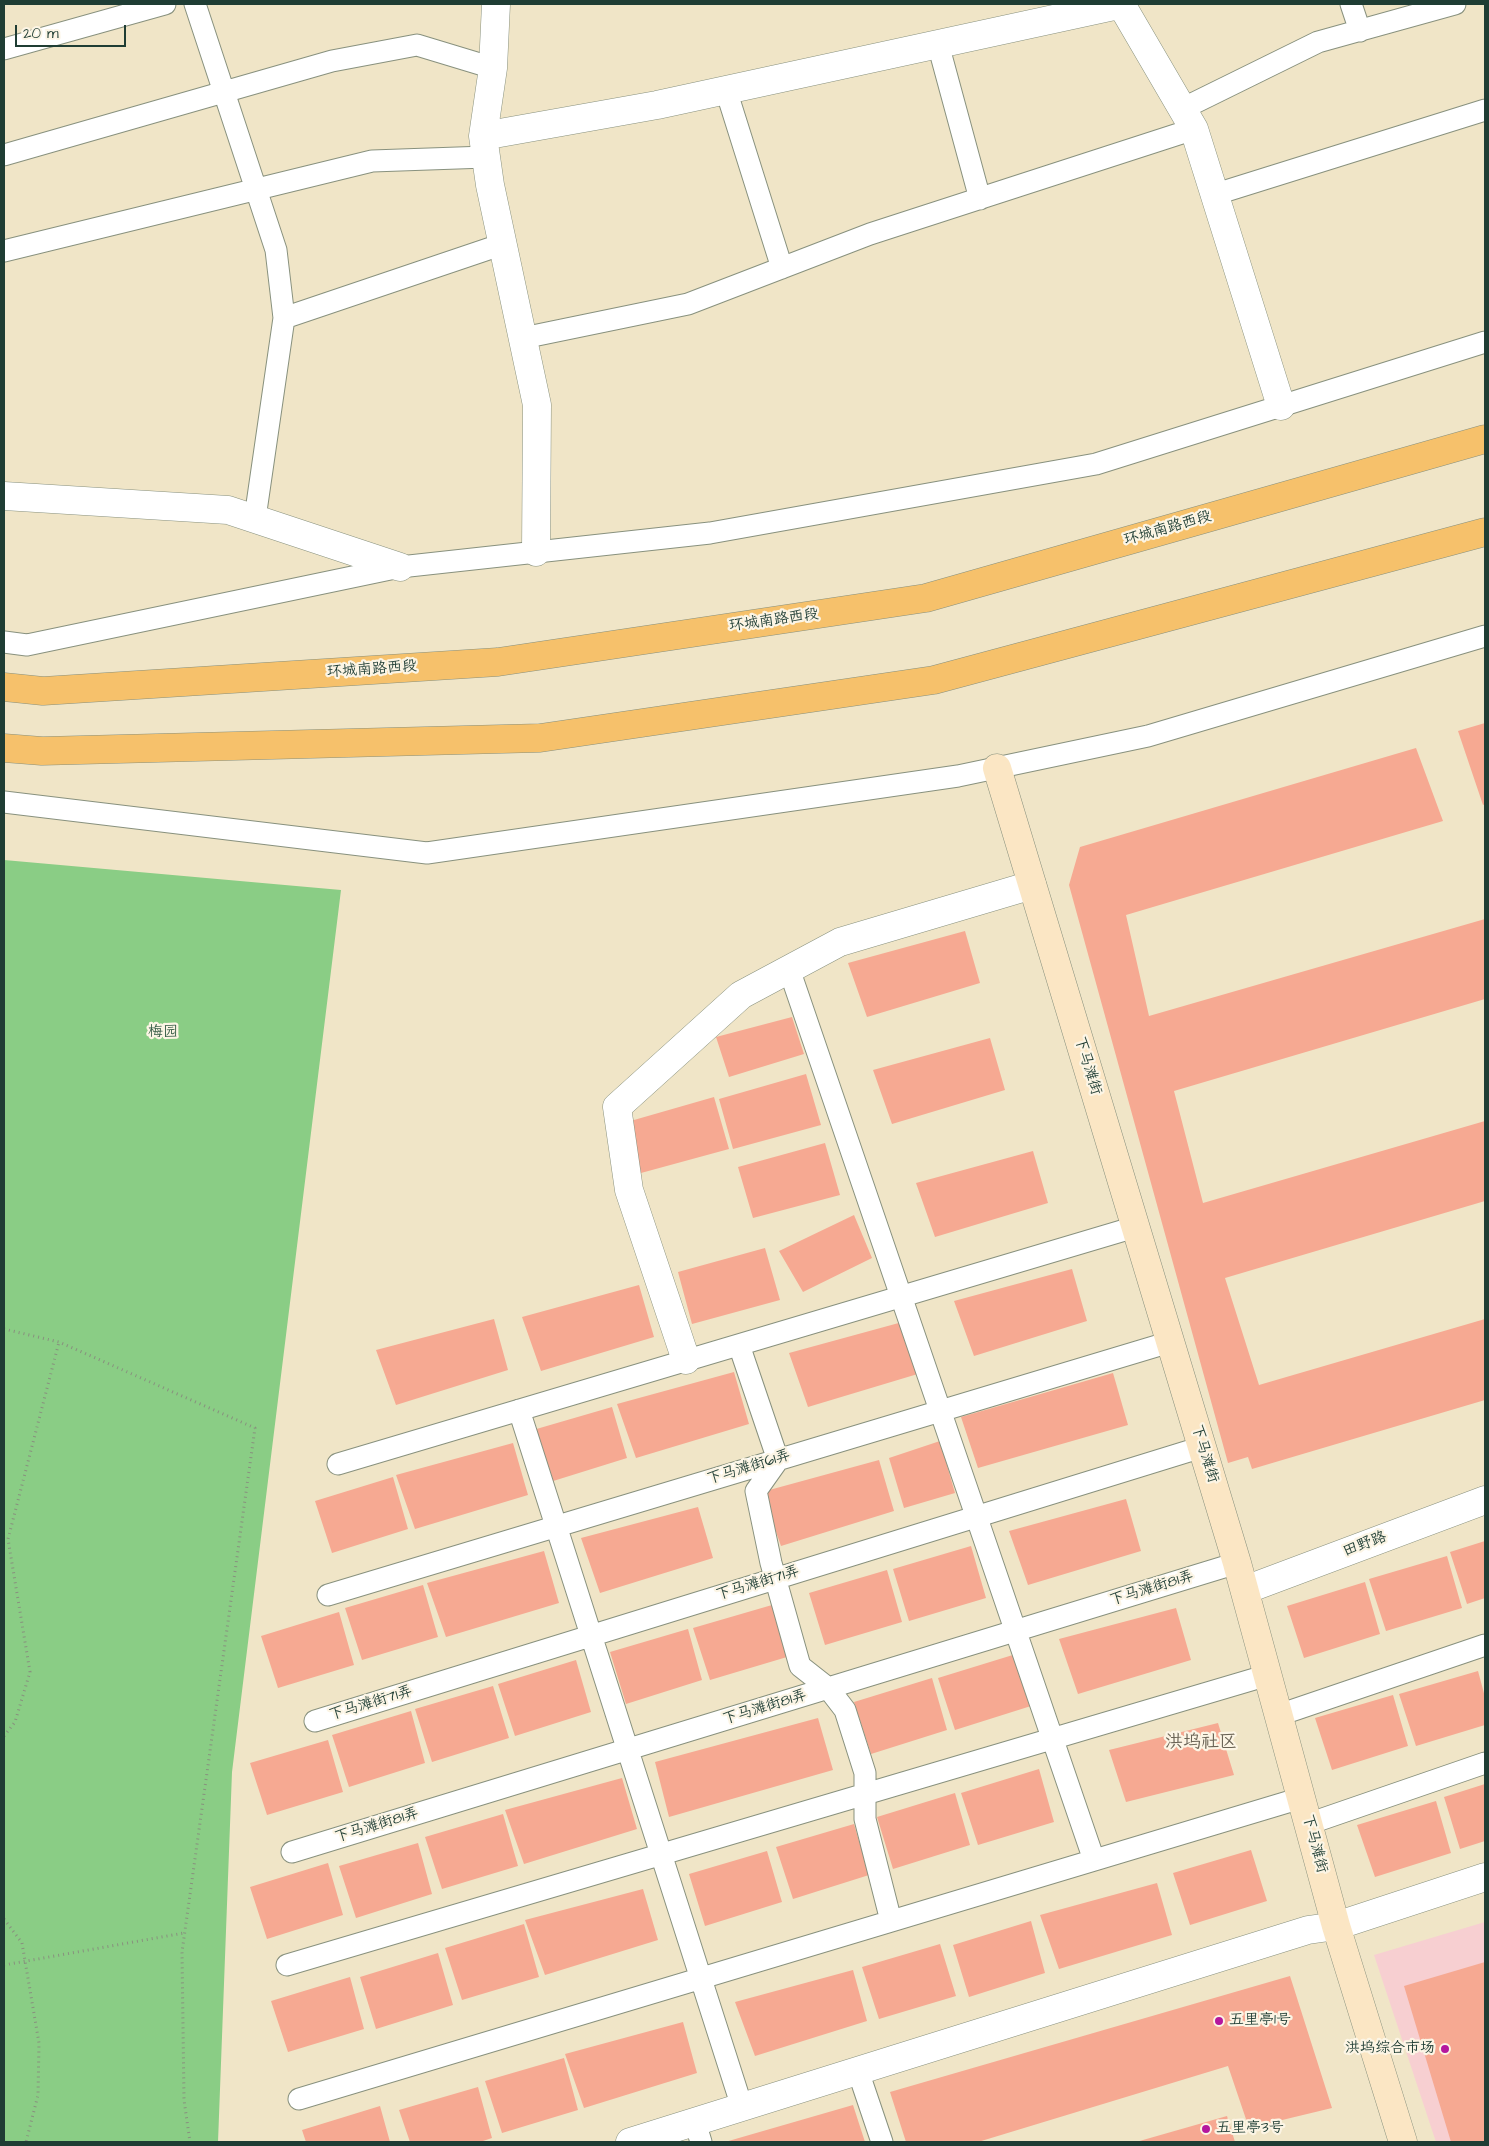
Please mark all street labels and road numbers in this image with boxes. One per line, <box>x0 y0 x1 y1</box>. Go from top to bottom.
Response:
street label: 环城南路西段 <box>1122 508 1214 550</box>
street label: 环城南路西段 <box>728 606 820 636</box>
street label: 环城南路西段 <box>326 658 418 682</box>
street label: 下马滩街 <box>1070 1035 1104 1097</box>
street label: 下马滩街 <box>1187 1423 1221 1485</box>
street label: 下马滩街61弄 <box>705 1447 793 1489</box>
street label: 田野路 <box>1341 1529 1389 1561</box>
street label: 下马滩街71弄 <box>714 1563 802 1605</box>
street label: 下马滩街81弄 <box>1108 1568 1196 1610</box>
street label: 下马滩街71弄 <box>327 1683 415 1725</box>
street label: 下马滩街81弄 <box>721 1687 809 1729</box>
street label: 下马滩街81弄 <box>333 1805 421 1847</box>
street label: 下马滩街 <box>1298 1813 1330 1875</box>

